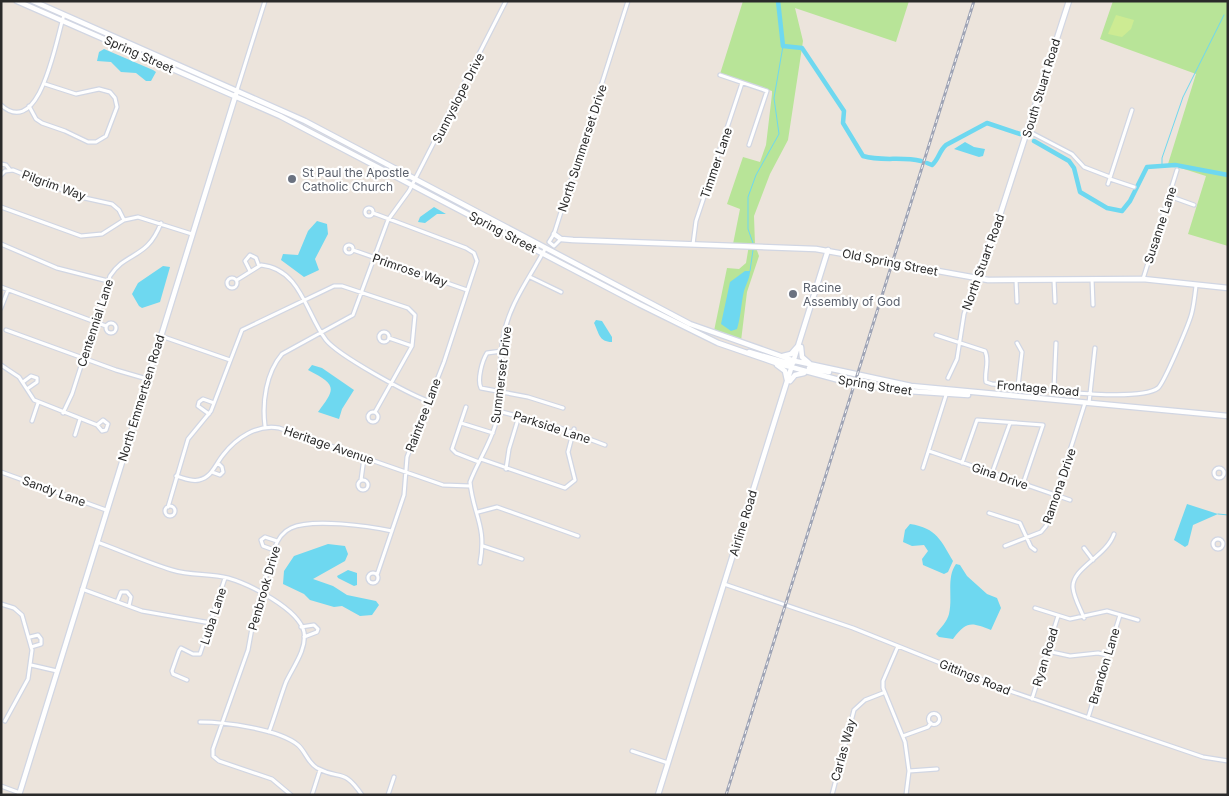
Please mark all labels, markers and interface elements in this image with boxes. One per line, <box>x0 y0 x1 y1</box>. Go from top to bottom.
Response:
street label: Spring Street <box>102 32 176 76</box>
street label: South Stuart Road <box>1019 37 1063 139</box>
street label: Sunnyslope Drive <box>429 50 487 146</box>
street label: North Summerset Drive <box>554 82 610 214</box>
street label: Timmer Lane <box>697 125 735 201</box>
place label: St Paul the Apostle Catholic Church <box>302 165 409 194</box>
street label: Pilgrim Way <box>20 167 88 204</box>
marker: St Paul the Apostle Catholic Church <box>286 173 298 185</box>
street label: Susanne Lane <box>1141 185 1179 265</box>
street label: Spring Street <box>467 208 539 256</box>
street label: North Stuart Road <box>959 212 1007 312</box>
street label: Old Spring Street <box>841 245 939 279</box>
street label: Primrose Way <box>370 250 450 290</box>
street label: Centennial Lane <box>74 277 116 369</box>
place label: Racine Assembly of God <box>803 280 900 309</box>
marker: Racine Assembly of God <box>787 288 799 300</box>
street label: Summerset Drive <box>488 326 514 424</box>
street label: North Emmertsen Road <box>115 333 167 463</box>
street label: Spring Street <box>837 372 913 398</box>
street label: Raintree Lane <box>402 376 444 454</box>
street label: Frontage Road <box>996 377 1080 399</box>
street label: Parkside Lane <box>512 407 592 447</box>
street label: Heritage Avenue <box>282 423 376 467</box>
street label: Ramona Drive <box>1039 446 1079 526</box>
street label: Gina Drive <box>970 459 1030 493</box>
street label: Sandy Lane <box>20 473 88 509</box>
street label: Airline Road <box>726 488 760 558</box>
street label: Penbrook Drive <box>245 544 283 632</box>
street label: Luba Lane <box>197 586 229 646</box>
street label: Ryan Road <box>1029 626 1061 688</box>
street label: Brandon Lane <box>1085 626 1123 706</box>
street label: Gittings Road <box>937 656 1013 698</box>
street label: Carlas Way <box>827 717 859 783</box>

